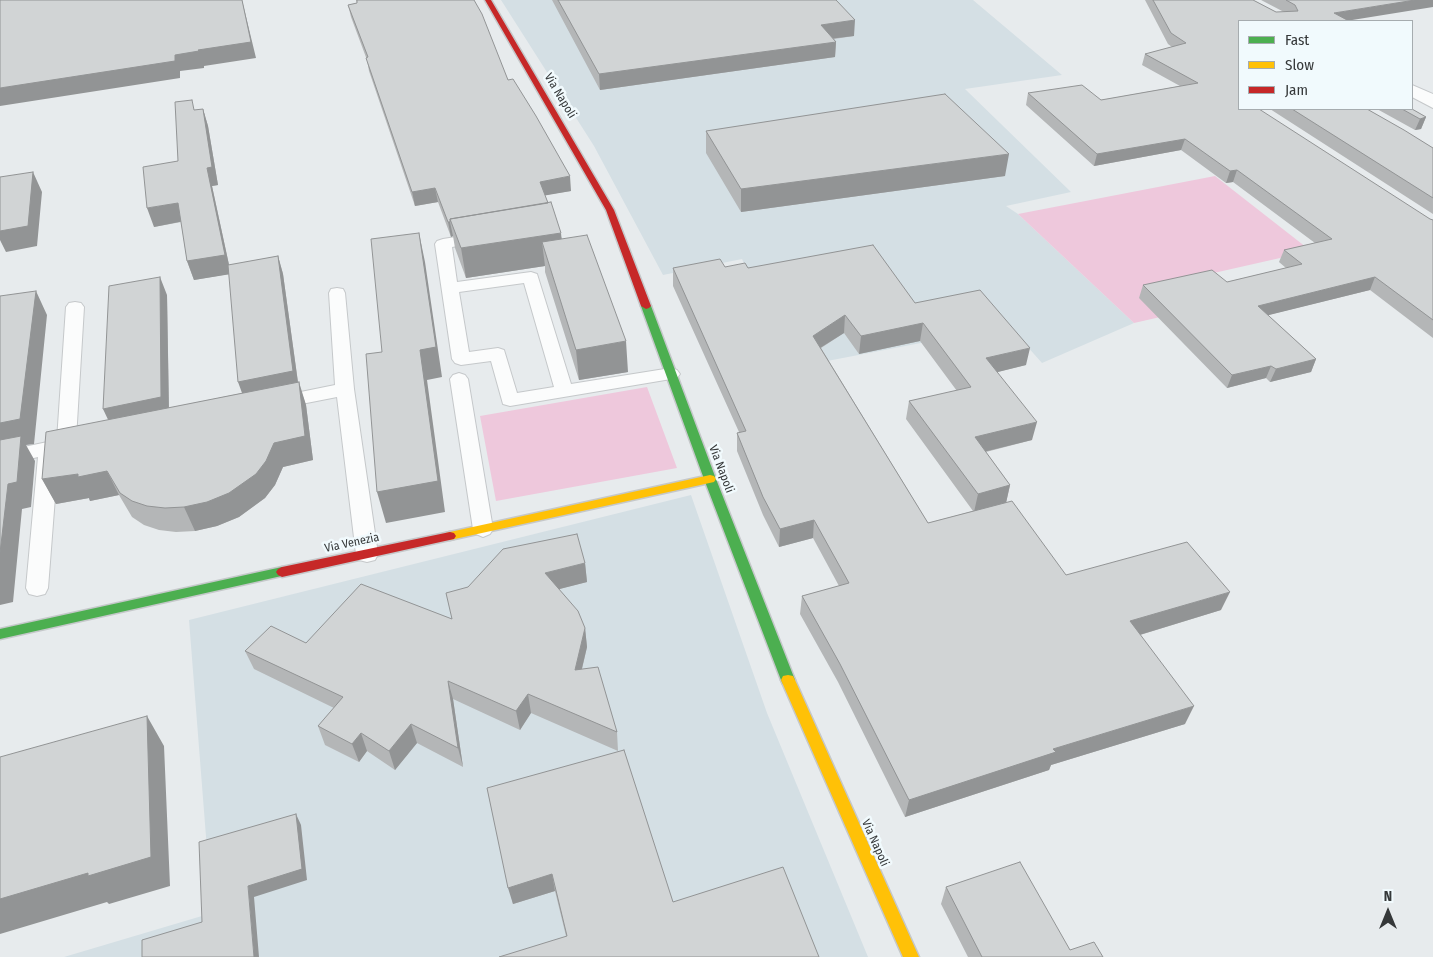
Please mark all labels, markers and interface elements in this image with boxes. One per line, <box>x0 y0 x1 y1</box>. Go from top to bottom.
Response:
legend <box>1238 20 1413 110</box>
text: Fast <box>1285 31 1309 49</box>
text: Slow <box>1285 56 1314 74</box>
street label: Via Napoli <box>541 71 579 121</box>
text: Jam <box>1285 81 1308 99</box>
street label: Via Napoli <box>705 443 737 495</box>
street label: Via Venezia <box>323 530 381 556</box>
street label: Via Napoli <box>858 817 892 869</box>
north arrow <box>1363 887 1413 937</box>
text: N <box>1384 888 1392 905</box>

